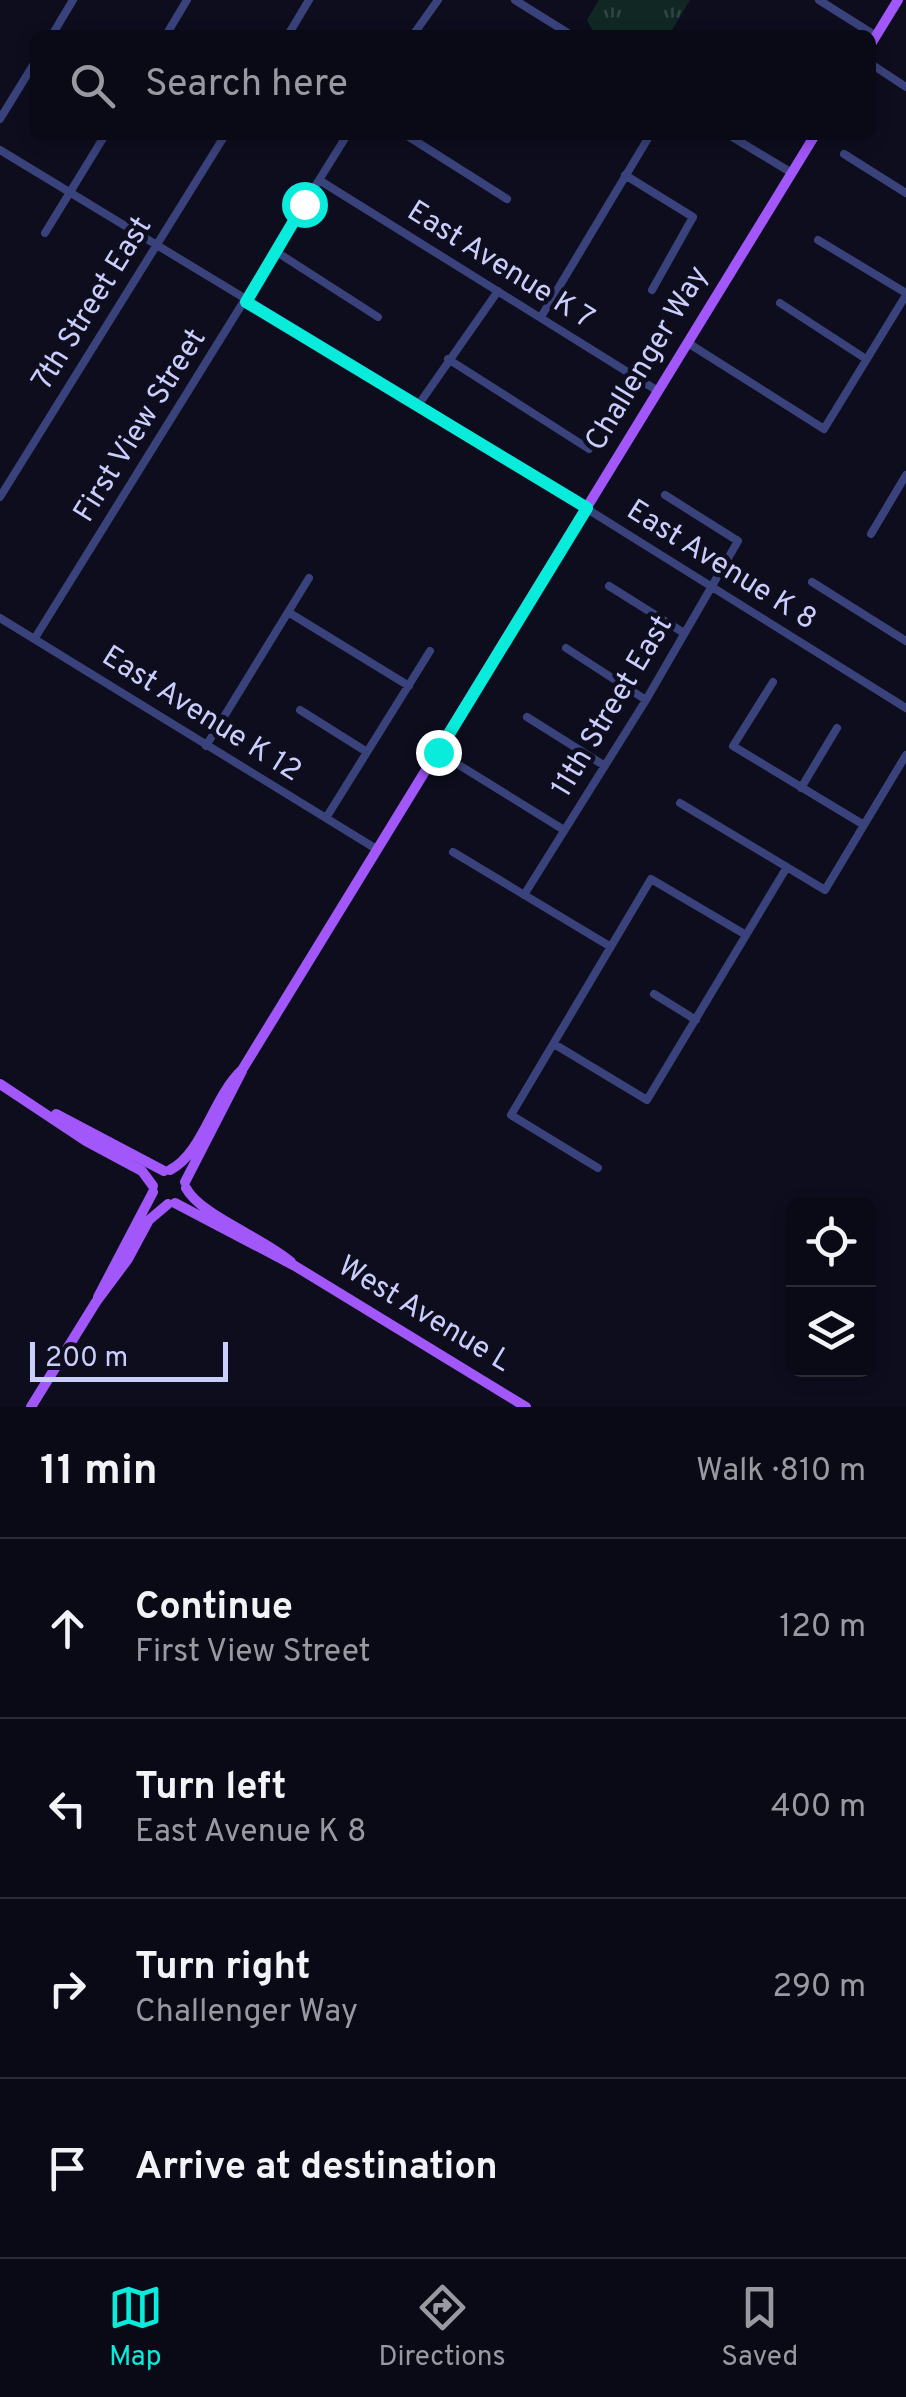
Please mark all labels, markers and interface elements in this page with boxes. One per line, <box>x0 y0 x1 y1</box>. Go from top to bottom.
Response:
search box <box>30 30 876 140</box>
icon: search <box>65 58 120 113</box>
text: Search here <box>145 61 348 110</box>
route start <box>282 182 328 228</box>
street label: East Avenue K 7 <box>400 194 600 338</box>
street label: 7th Street East <box>25 210 161 398</box>
street label: Challenger Way <box>578 260 718 458</box>
street label: First View Street <box>67 323 215 529</box>
street label: East Avenue K 8 <box>619 493 823 639</box>
street label: 11th Street East <box>544 609 682 805</box>
street label: East Avenue K 12 <box>94 639 308 791</box>
route end <box>416 730 462 776</box>
map controls <box>786 1197 876 1377</box>
button: locate <box>786 1197 876 1287</box>
street label: West Avenue L <box>331 1249 517 1381</box>
button: layers <box>786 1287 876 1377</box>
scale bar <box>30 1337 228 1382</box>
text: 200 m <box>45 1341 128 1377</box>
text: 11 min <box>40 1446 158 1499</box>
text: Walk · 810 m <box>696 1452 866 1492</box>
text: Continue <box>135 1584 293 1633</box>
icon: ahead <box>40 1601 95 1656</box>
text: 120 m <box>779 1608 866 1648</box>
text: First View Street <box>135 1633 371 1673</box>
text: Turn left <box>135 1764 287 1813</box>
icon: left <box>40 1781 95 1836</box>
text: 400 m <box>771 1788 866 1828</box>
text: East Avenue K 8 <box>135 1813 367 1853</box>
text: Turn right <box>135 1944 310 1993</box>
icon: right <box>40 1961 95 2016</box>
text: 290 m <box>772 1968 866 2008</box>
text: Challenger Way <box>135 1993 358 2033</box>
icon: arrive <box>40 2141 95 2196</box>
text: Arrive at destination <box>135 2144 498 2193</box>
tab: Map <box>108 2280 163 2376</box>
tab: Directions <box>378 2280 506 2376</box>
tab: Saved <box>721 2280 798 2376</box>

